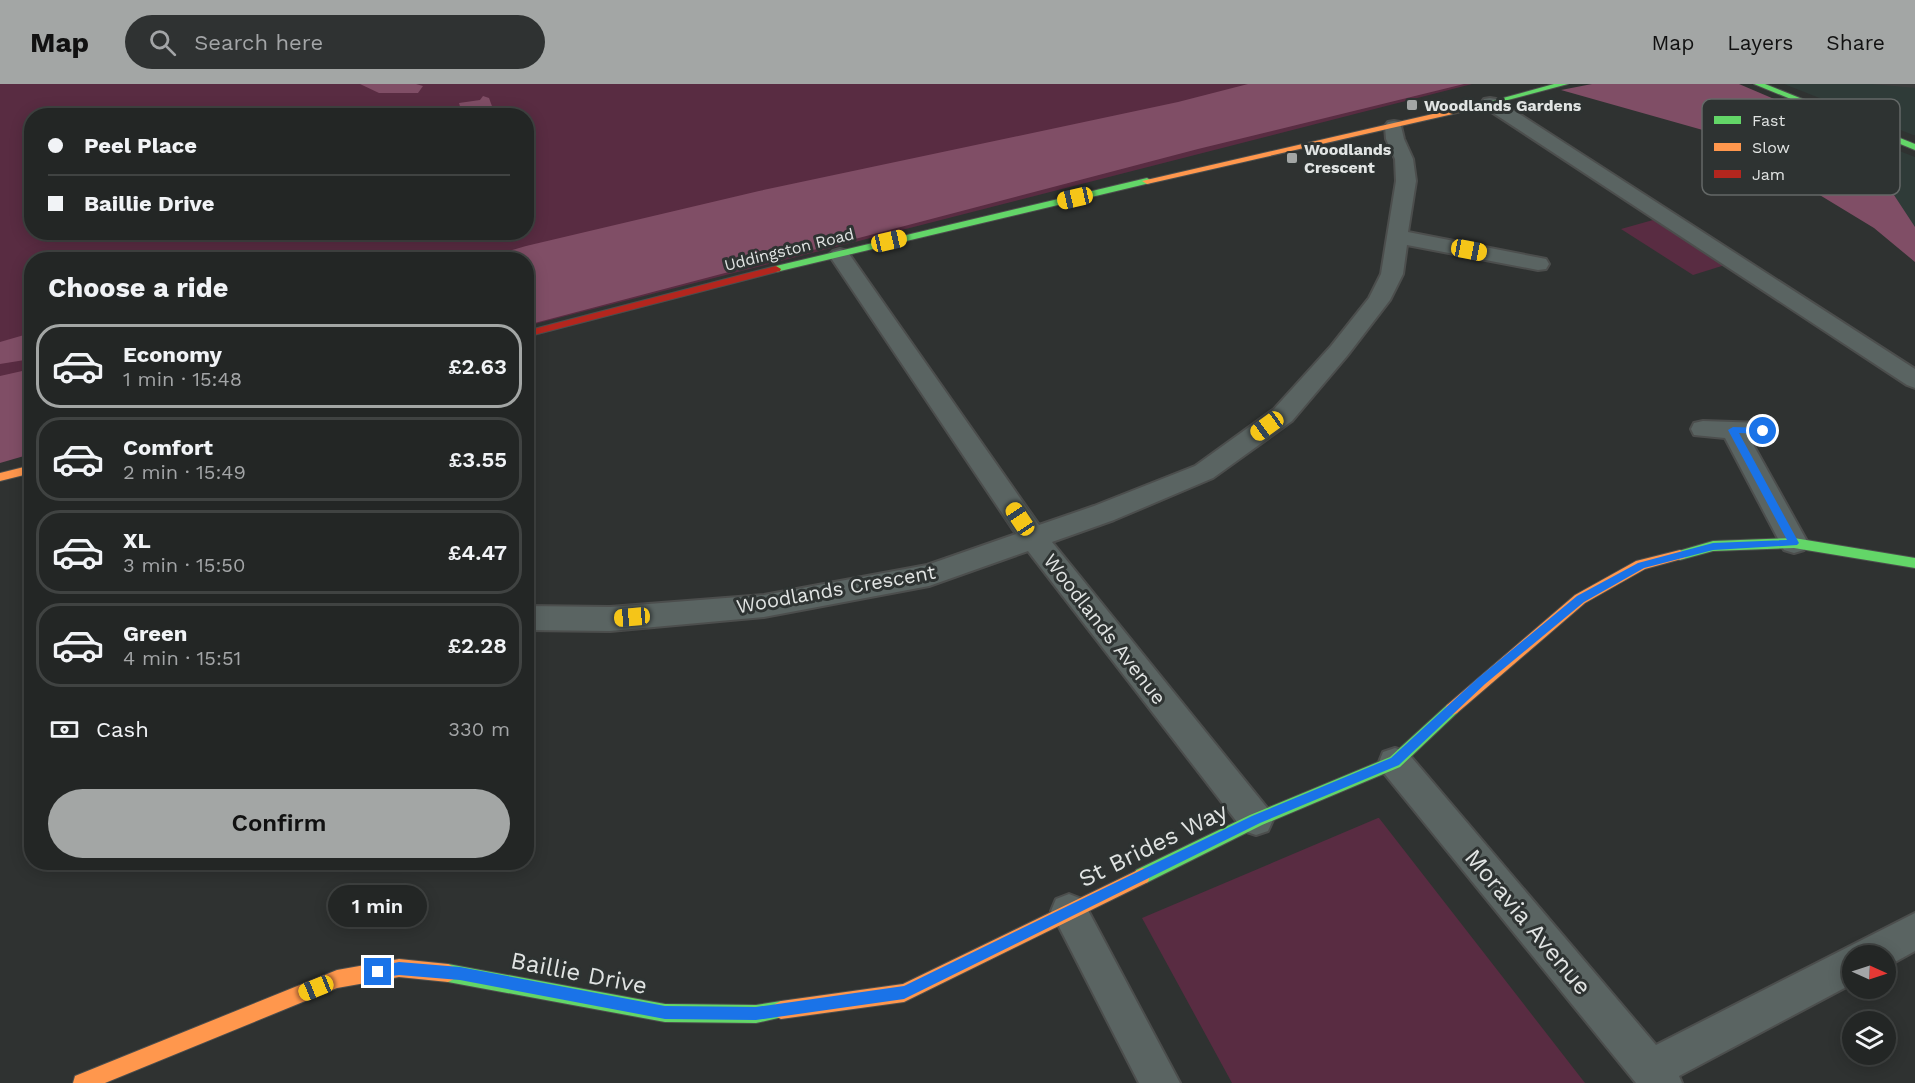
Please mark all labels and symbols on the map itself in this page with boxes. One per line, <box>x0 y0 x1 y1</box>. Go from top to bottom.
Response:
place label: Woodlands Gardens <box>1424 96 1582 115</box>
marker: Woodlands Gardens <box>1405 98 1419 112</box>
legend <box>1702 99 1900 195</box>
text: Fast <box>1752 111 1785 130</box>
text: Slow <box>1752 138 1790 157</box>
place label: Woodlands Crescent <box>1304 140 1392 177</box>
marker: Woodlands Crescent <box>1285 151 1299 165</box>
text: Jam <box>1752 165 1785 184</box>
car <box>1055 185 1095 211</box>
street label: Uddingston Road <box>722 224 856 275</box>
car <box>869 228 909 254</box>
car <box>1450 238 1488 262</box>
car <box>1247 408 1287 444</box>
route start <box>1749 417 1776 444</box>
car <box>1002 499 1038 539</box>
street label: Woodlands Avenue <box>1039 549 1171 709</box>
street label: Woodlands Crescent <box>735 560 938 618</box>
car <box>613 606 651 628</box>
street label: St Brides Way <box>1074 797 1232 893</box>
street label: Moravia Avenue <box>1459 844 1597 1000</box>
callout: 1 min <box>328 885 428 927</box>
north arrow <box>1842 945 1896 999</box>
street label: Baillie Drive <box>508 946 650 1000</box>
route end <box>364 958 391 985</box>
car <box>296 973 336 1003</box>

